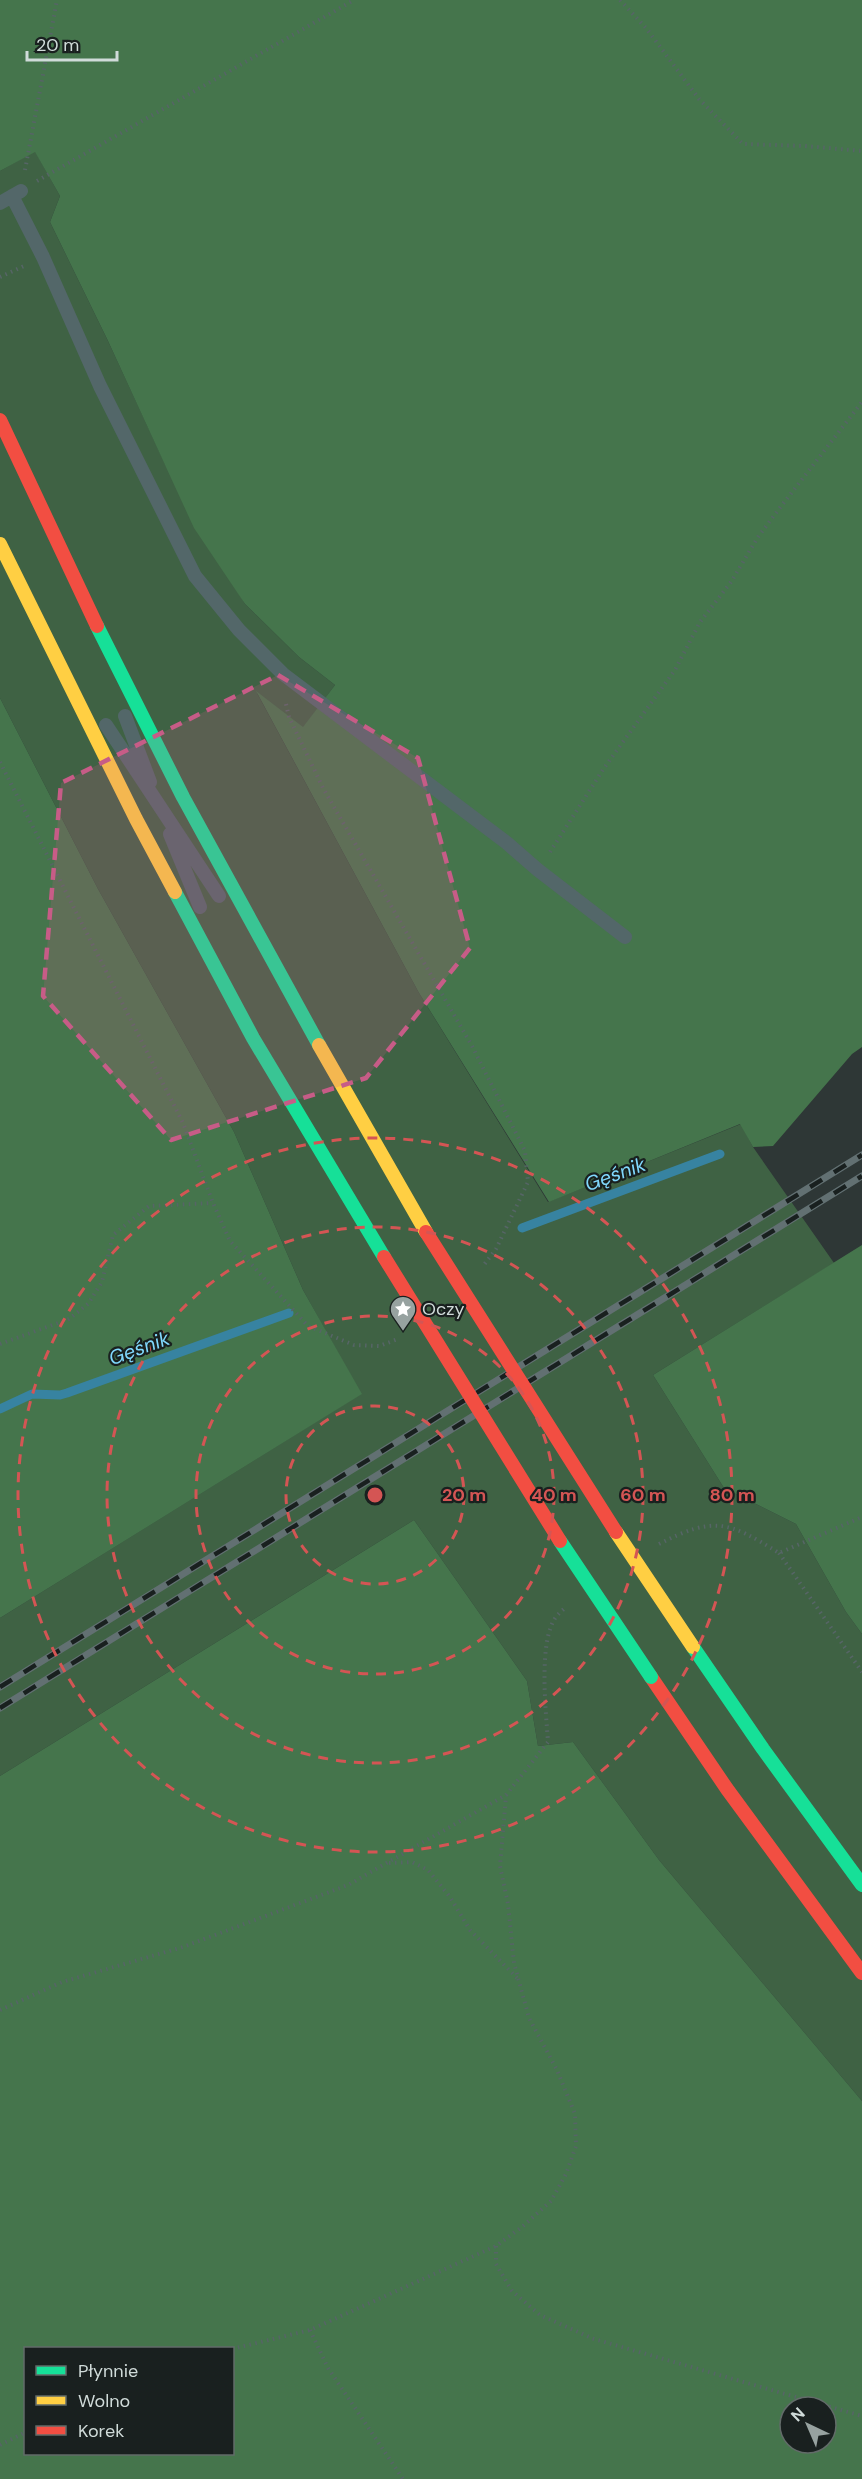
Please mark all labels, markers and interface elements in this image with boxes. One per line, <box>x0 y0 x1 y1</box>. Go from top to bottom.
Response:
scale bar <box>27 24 117 62</box>
text: 20 m <box>36 33 79 57</box>
water label: Gęśnik <box>581 1151 650 1197</box>
place icon: Oczy <box>388 1294 418 1332</box>
place label: Oczy <box>422 1297 464 1321</box>
water label: Gęśnik <box>105 1325 174 1371</box>
text: 20 m <box>442 1483 486 1507</box>
text: 40 m <box>531 1483 577 1507</box>
text: 60 m <box>620 1483 666 1507</box>
text: 80 m <box>709 1483 755 1507</box>
centre of rings <box>365 1485 385 1505</box>
legend <box>24 2347 234 2455</box>
text: Płynnie <box>78 2359 138 2383</box>
text: Wolno <box>78 2389 130 2413</box>
north arrow <box>778 2395 838 2455</box>
text: N <box>786 2403 809 2426</box>
text: Korek <box>78 2419 124 2443</box>

